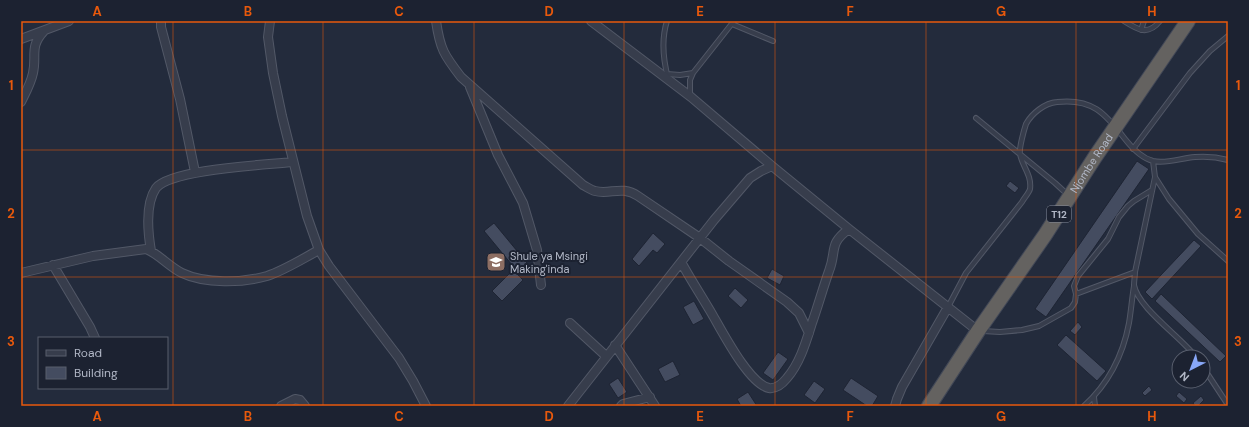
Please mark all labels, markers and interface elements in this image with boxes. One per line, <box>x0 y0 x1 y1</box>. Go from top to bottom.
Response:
text: A <box>92 3 102 20</box>
text: B <box>244 3 252 20</box>
text: C <box>394 3 404 20</box>
text: D <box>544 3 554 20</box>
text: E <box>696 3 704 20</box>
text: F <box>846 3 854 20</box>
text: G <box>996 3 1006 20</box>
text: H <box>1147 3 1157 20</box>
text: 1 <box>9 77 13 94</box>
text: 1 <box>1236 77 1240 94</box>
street label: Njombe Road <box>1067 131 1116 196</box>
text: 2 <box>7 205 15 222</box>
text: 2 <box>1234 205 1242 222</box>
road number: T12 <box>1047 206 1071 222</box>
place label: Shule ya Msingi Making'inda <box>510 249 588 276</box>
school or university icon: Shule ya Msingi Making'inda <box>485 251 507 273</box>
text: 3 <box>7 333 15 350</box>
text: 3 <box>1234 333 1242 350</box>
legend <box>38 337 168 389</box>
text: Road <box>74 345 102 361</box>
north arrow <box>1171 349 1211 389</box>
text: Building <box>74 365 118 381</box>
text: N <box>1177 369 1192 384</box>
text: A <box>92 408 102 425</box>
text: B <box>244 408 252 425</box>
text: C <box>394 408 404 425</box>
text: D <box>544 408 554 425</box>
text: E <box>696 408 704 425</box>
text: F <box>846 408 854 425</box>
text: G <box>996 408 1006 425</box>
text: H <box>1147 408 1157 425</box>

